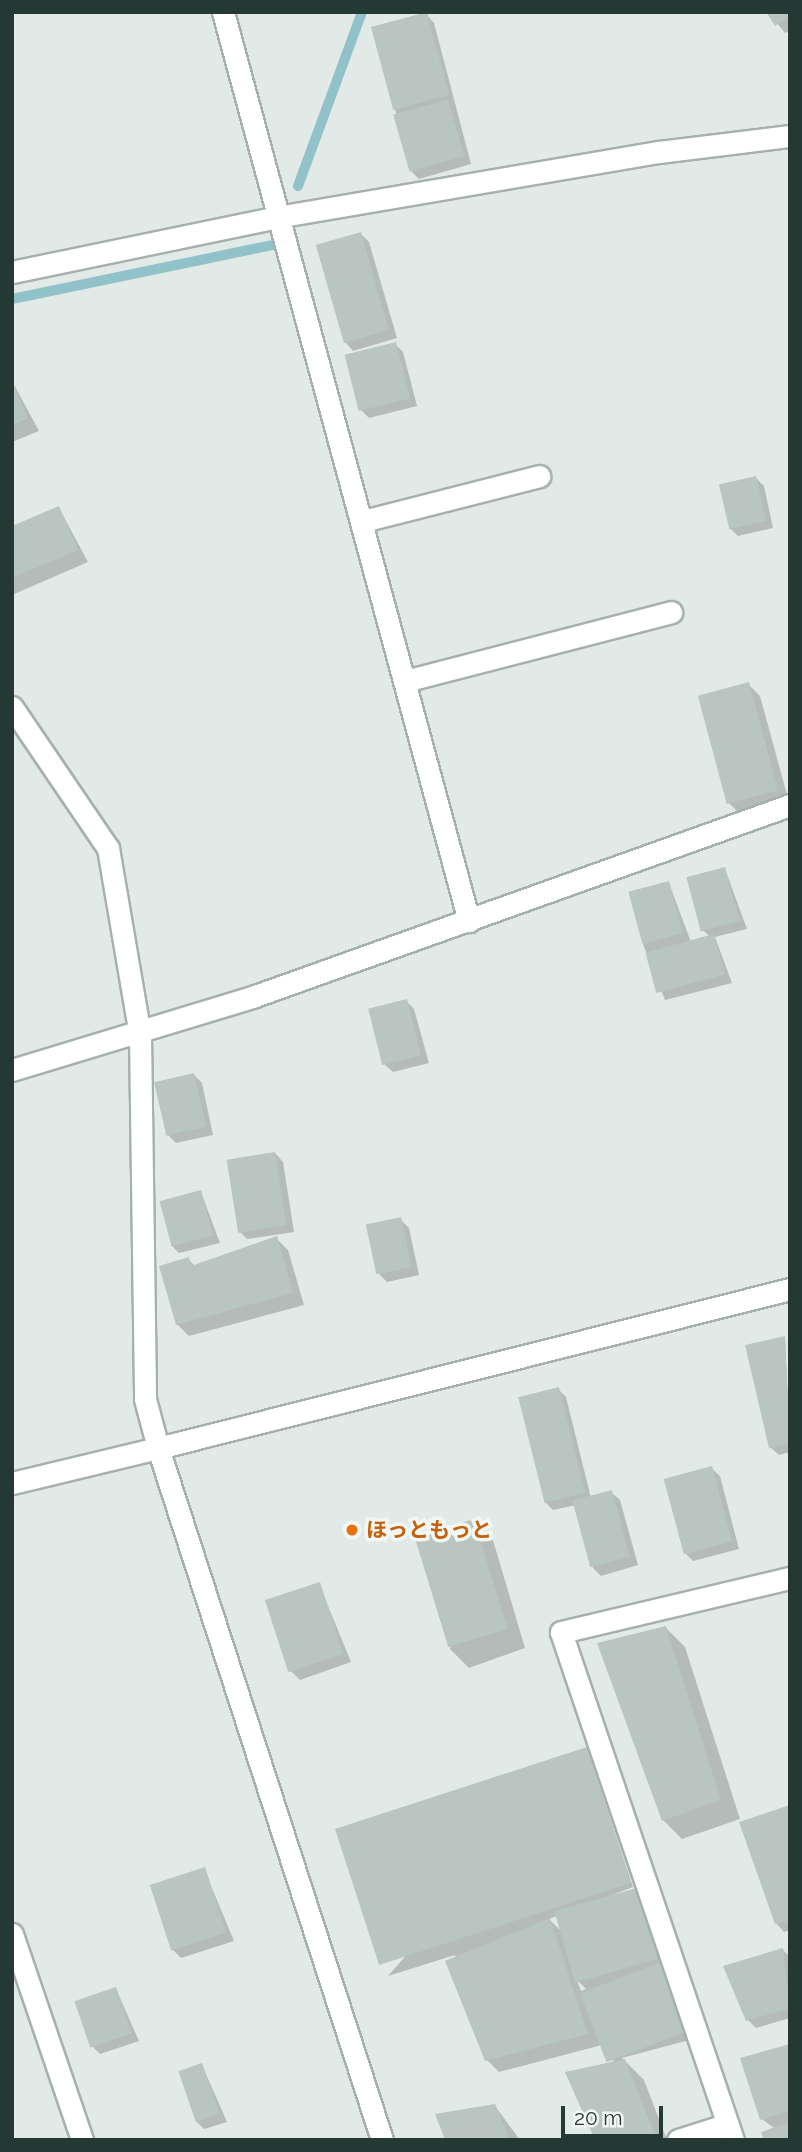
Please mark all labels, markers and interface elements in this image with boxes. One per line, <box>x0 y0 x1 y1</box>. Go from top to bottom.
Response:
place label: ほっともっと <box>366 1517 492 1543</box>
marker: ほっともっと <box>344 1522 360 1538</box>
scale bar <box>564 2092 666 2136</box>
text: 20 m <box>574 2105 622 2130</box>

